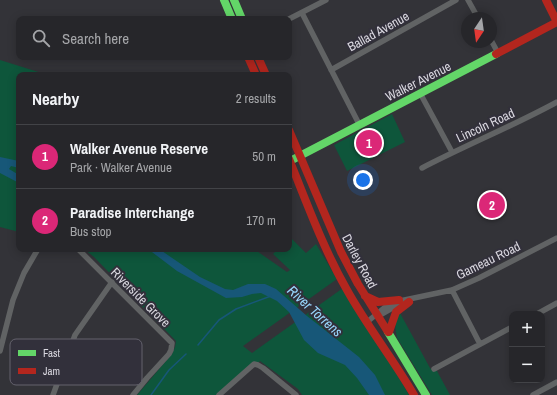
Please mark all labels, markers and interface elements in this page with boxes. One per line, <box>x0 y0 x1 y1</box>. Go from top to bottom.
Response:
street label: Ballad Avenue <box>344 7 412 55</box>
north arrow <box>461 12 497 48</box>
search box <box>16 16 292 60</box>
icon: search <box>30 27 52 49</box>
text: Search here <box>62 28 129 49</box>
street label: Walker Avenue <box>383 58 454 105</box>
text: Nearby <box>32 87 79 110</box>
text: 2 results <box>236 90 276 107</box>
street label: Lincoln Road <box>453 104 517 146</box>
pin: 1 <box>356 128 382 158</box>
text: Walker Avenue Reserve <box>70 138 208 159</box>
text: 1 <box>42 148 48 165</box>
text: 50 m <box>252 148 276 165</box>
text: Park · Walker Avenue <box>70 159 172 176</box>
your location <box>353 170 373 190</box>
pin: 2 <box>479 190 505 220</box>
text: Paradise Interchange <box>70 202 194 223</box>
text: 2 <box>42 212 48 229</box>
text: 170 m <box>246 212 276 229</box>
text: Bus stop <box>70 223 111 240</box>
street label: Darley Road <box>338 231 381 291</box>
street label: Gameau Road <box>453 238 523 283</box>
street label: Riverside Grove <box>107 264 174 331</box>
water label: River Torrens <box>284 281 347 341</box>
map controls <box>509 311 545 383</box>
button: + <box>509 311 545 347</box>
legend <box>10 339 142 385</box>
text: Fast <box>43 346 61 360</box>
button: − <box>509 347 545 383</box>
text: Jam <box>43 364 60 378</box>

